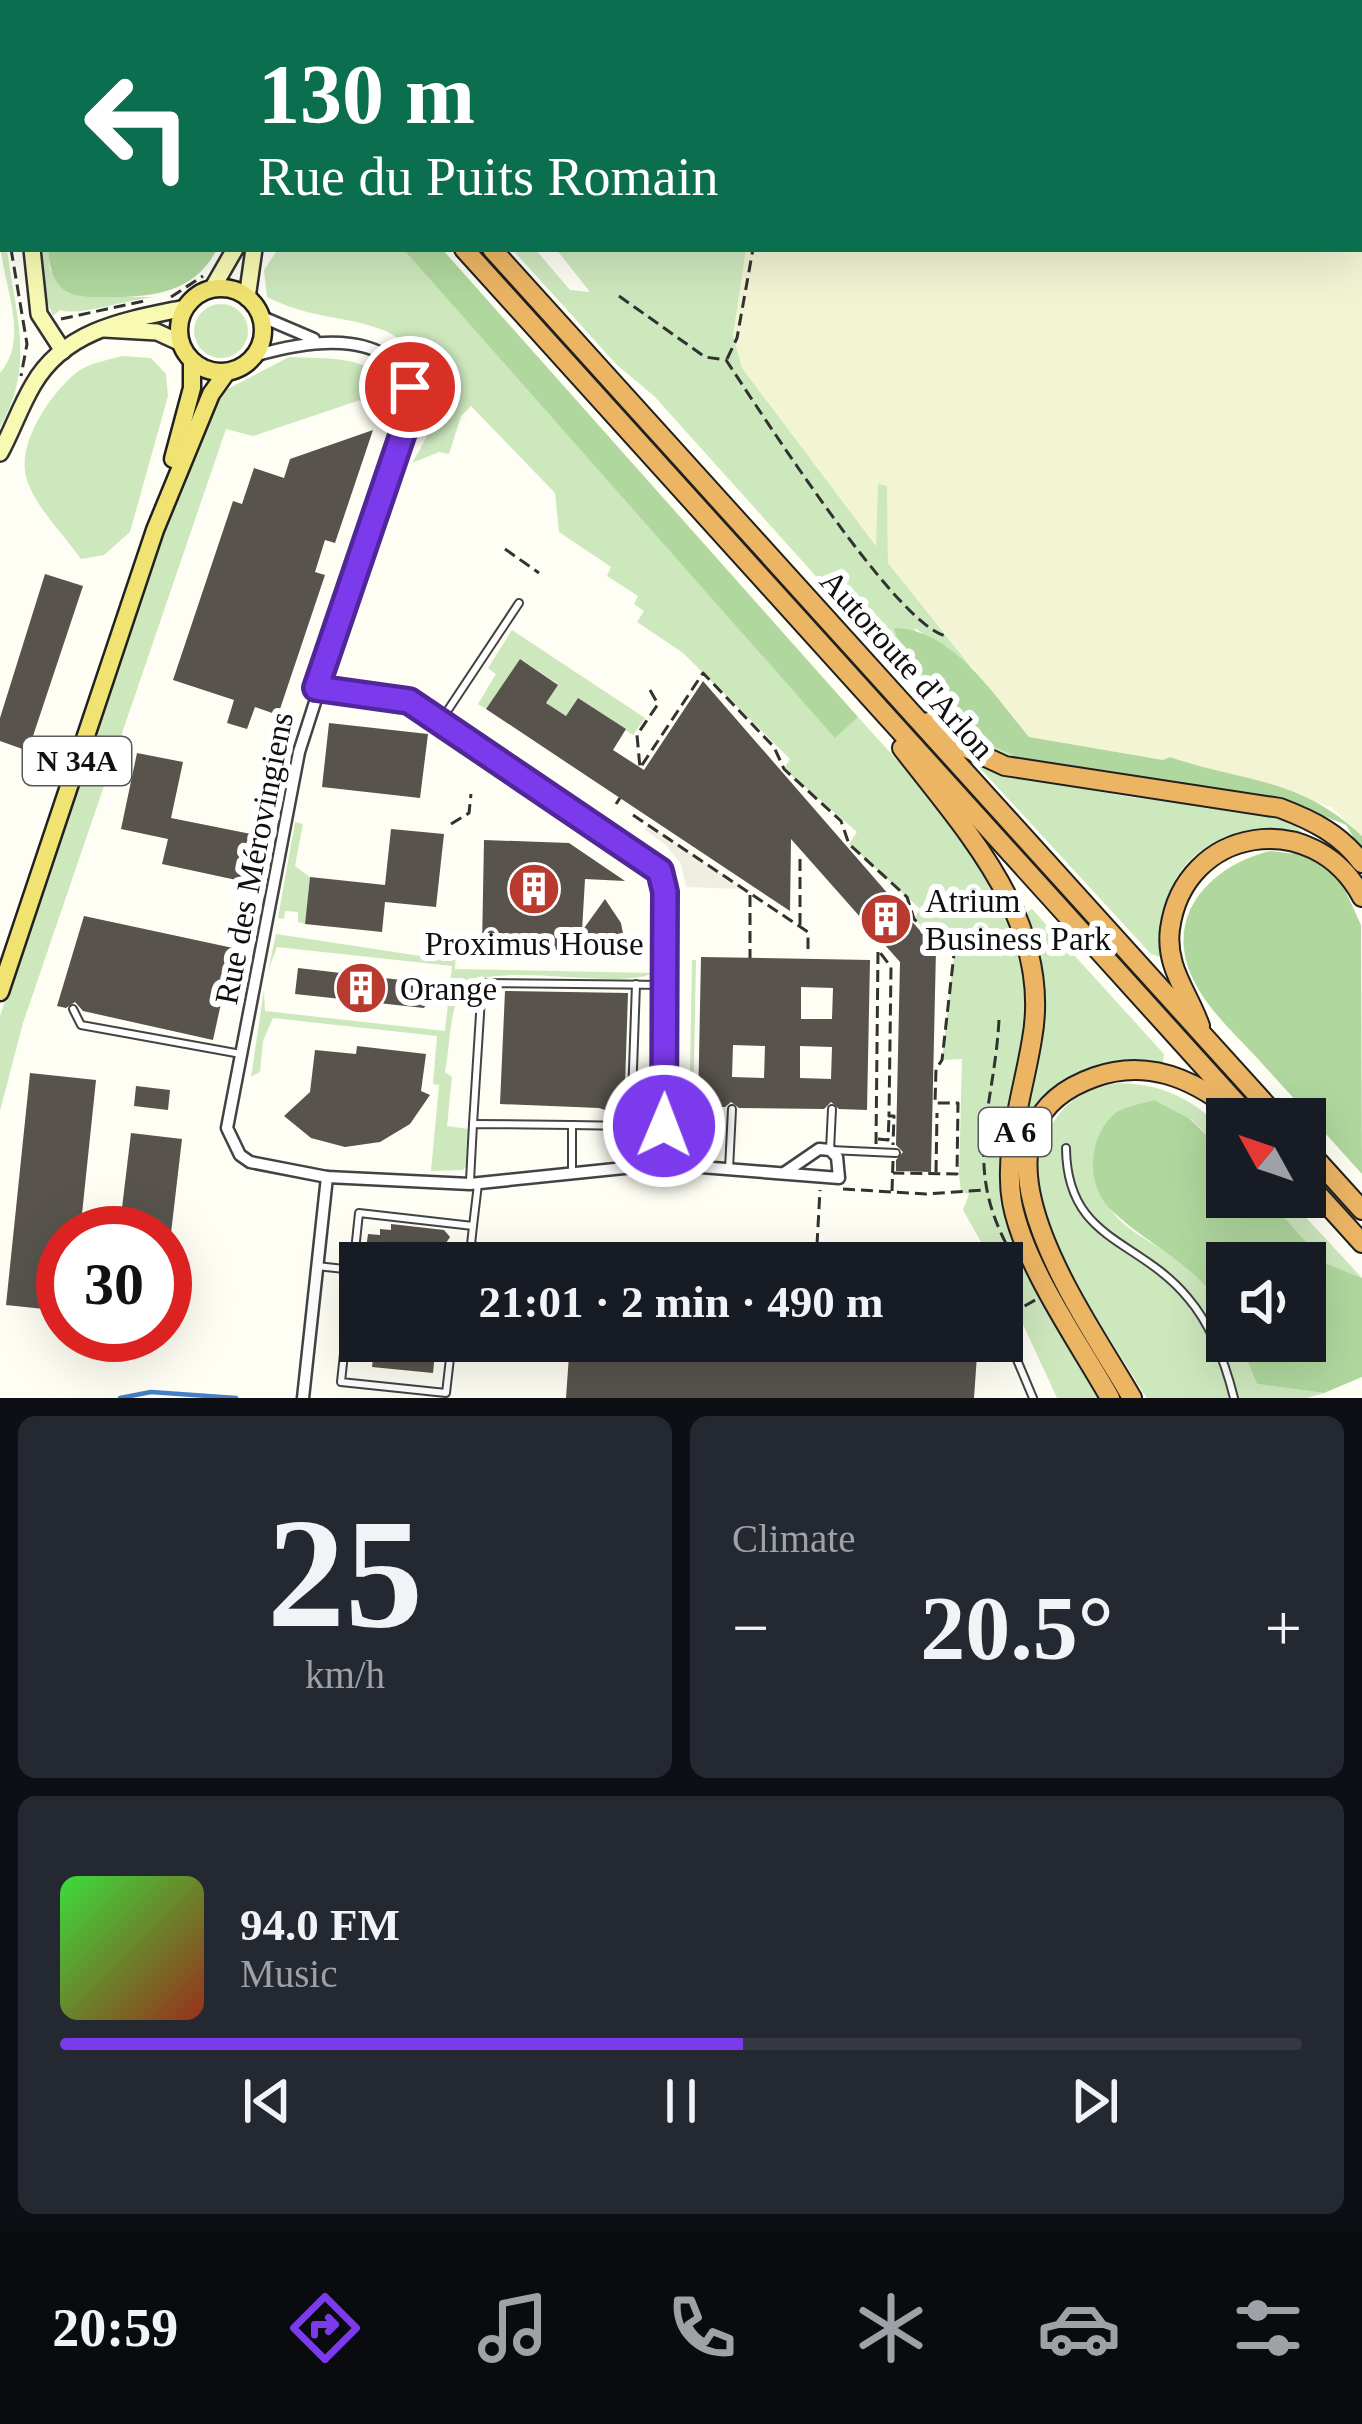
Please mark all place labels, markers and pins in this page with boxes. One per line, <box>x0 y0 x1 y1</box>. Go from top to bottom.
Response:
pin <box>359 336 461 438</box>
building icon: Proximus House <box>506 861 562 917</box>
place label: Atrium Business Park <box>925 883 1112 957</box>
building icon: Atrium Business Park <box>858 891 914 947</box>
place label: Proximus House <box>424 926 644 962</box>
building icon: Orange <box>333 960 389 1016</box>
place label: Orange <box>400 971 497 1007</box>

